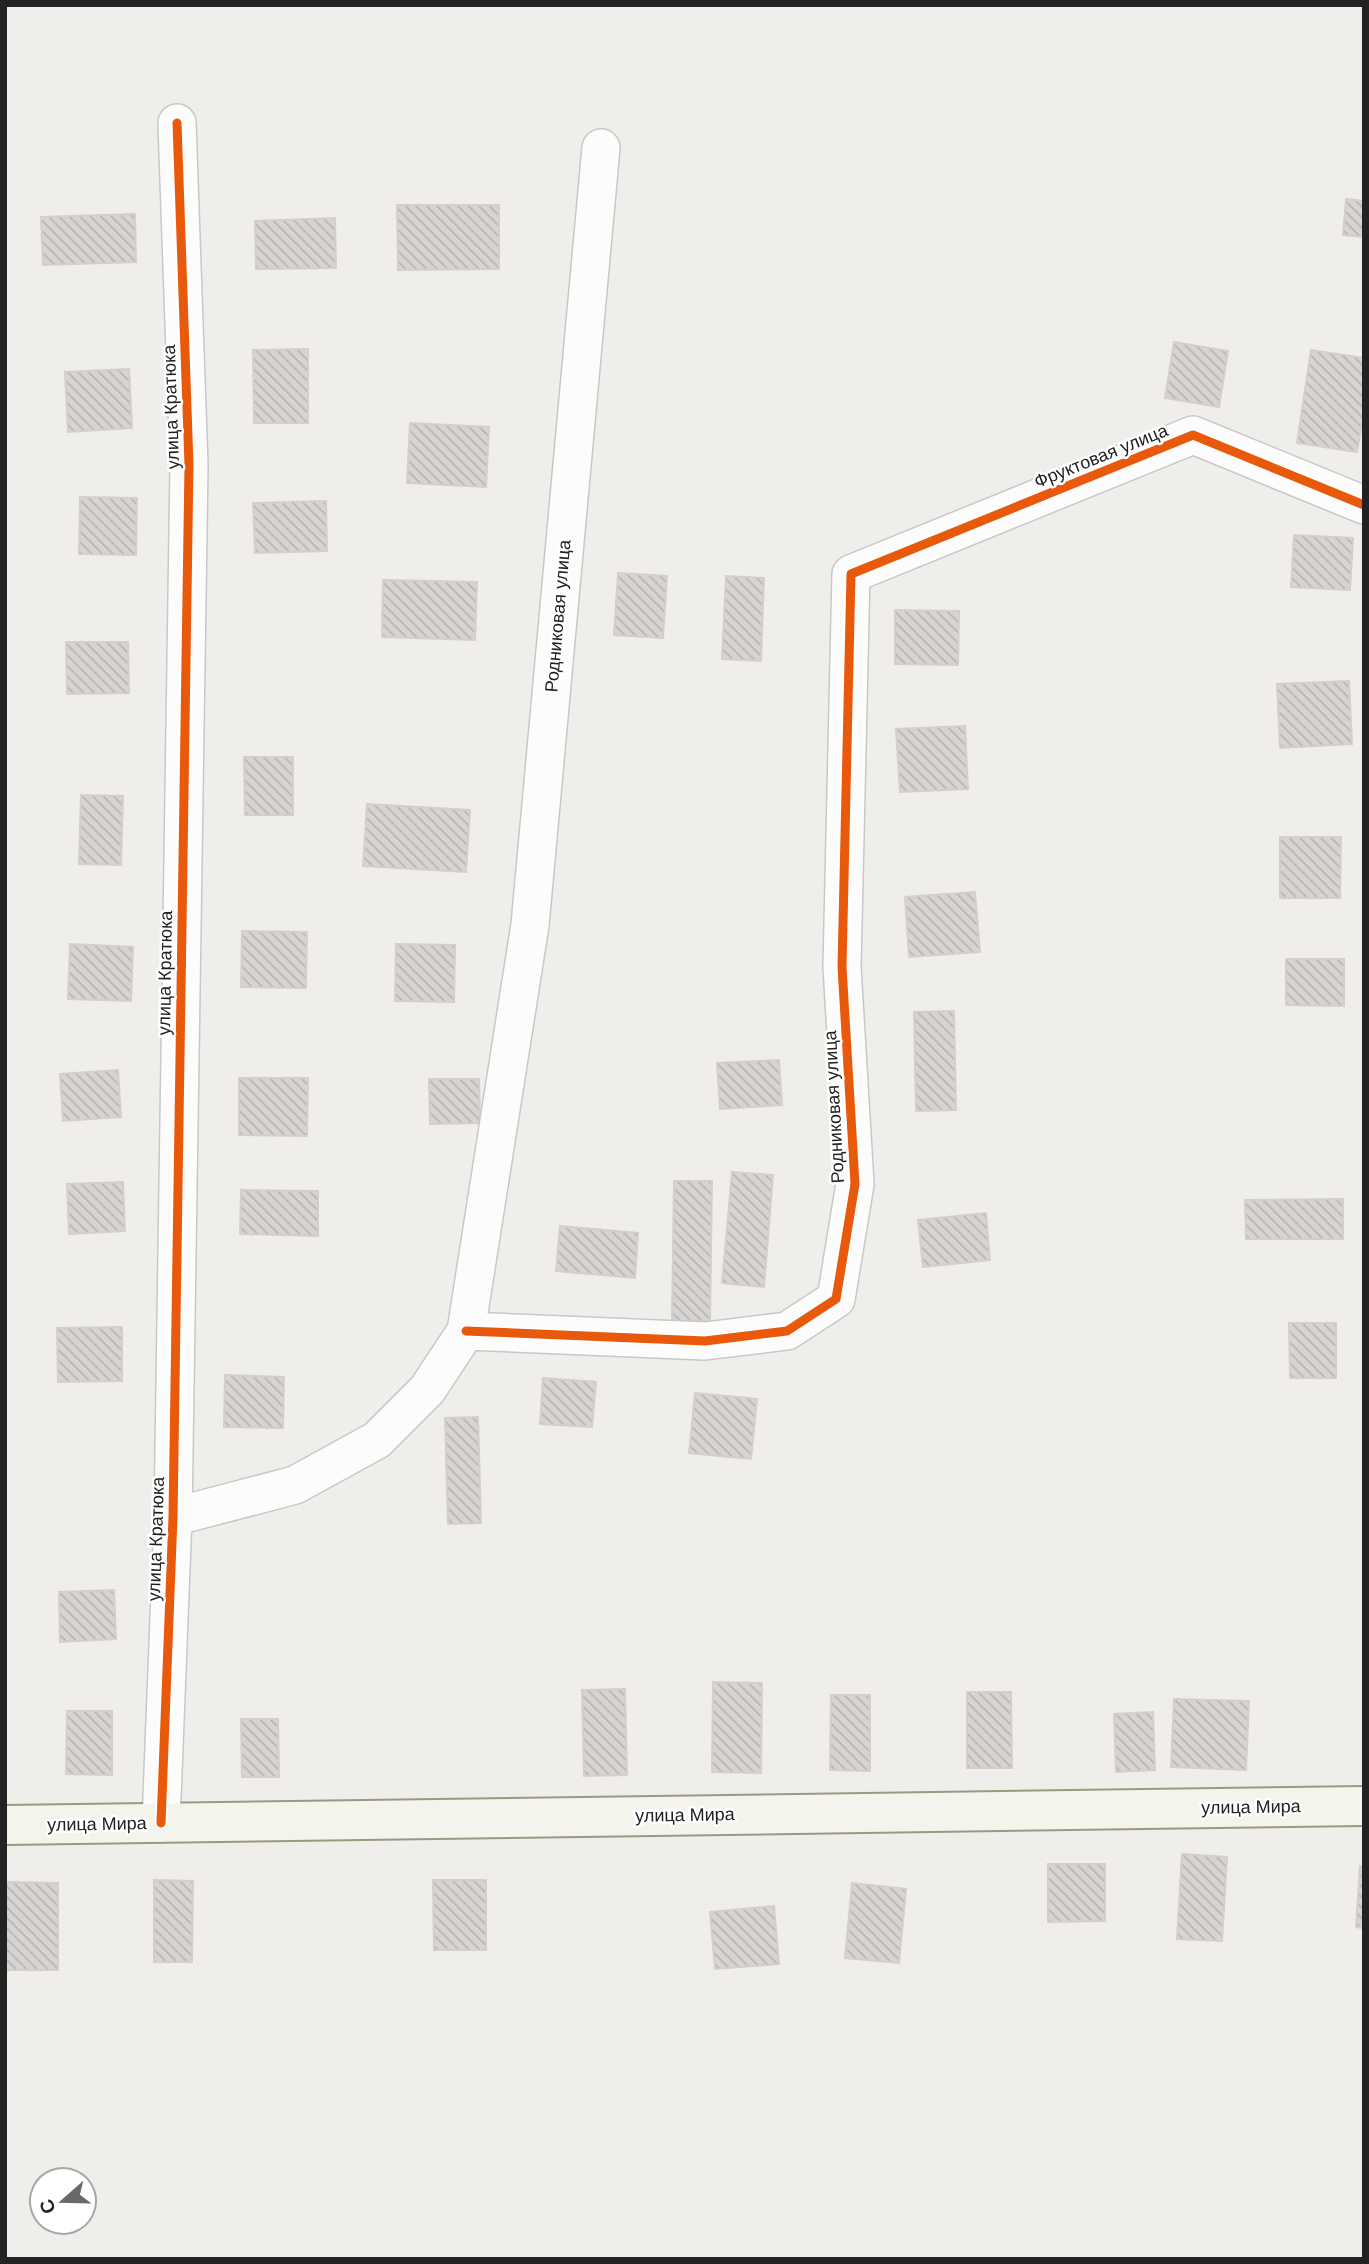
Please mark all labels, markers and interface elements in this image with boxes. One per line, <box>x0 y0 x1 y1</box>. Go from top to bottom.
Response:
street label: улица Кратюка <box>159 343 183 470</box>
street label: Фруктовая улица <box>1031 420 1172 492</box>
street label: Родниковая улица <box>541 538 575 693</box>
street label: улица Кратюка <box>154 910 176 1035</box>
street label: Родниковая улица <box>820 1029 848 1184</box>
street label: улица Кратюка <box>144 1475 168 1602</box>
street label: улица Мира <box>1201 1796 1302 1818</box>
street label: улица Мира <box>635 1804 736 1826</box>
street label: улица Мира <box>47 1813 148 1835</box>
north arrow <box>28 2166 98 2236</box>
text: С <box>35 2196 60 2217</box>

